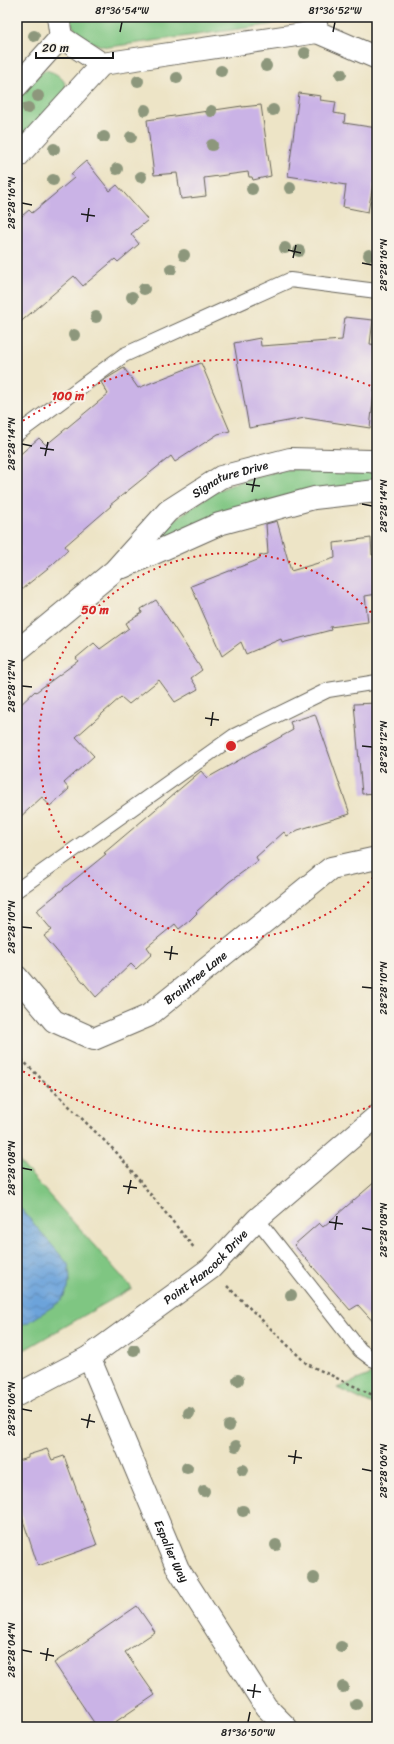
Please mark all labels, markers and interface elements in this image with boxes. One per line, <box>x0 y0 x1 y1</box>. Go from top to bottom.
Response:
text: 81°36'54"W <box>95 2 149 20</box>
text: 81°36'52"W <box>308 2 362 20</box>
scale bar <box>36 34 113 60</box>
text: 20 m <box>42 37 69 59</box>
text: 28°28'16"N <box>3 177 21 229</box>
text: 28°28'16"N <box>375 239 393 291</box>
text: 100 m <box>52 385 85 407</box>
text: 28°28'14"N <box>3 417 21 471</box>
street label: Signature Drive <box>187 454 271 504</box>
text: 28°28'14"N <box>375 479 393 533</box>
text: 50 m <box>81 599 109 621</box>
text: 28°28'12"N <box>3 660 21 712</box>
text: 28°28'12"N <box>375 721 393 773</box>
centre of rings <box>224 739 238 753</box>
text: 28°28'10"N <box>3 900 21 954</box>
street label: Braintree Lane <box>159 945 232 1010</box>
text: 28°28'10"N <box>375 961 393 1015</box>
text: 28°28'08"N <box>3 1140 21 1196</box>
text: 28°28'08"N <box>375 1202 393 1258</box>
street label: Point Hancock Drive <box>159 1224 253 1310</box>
text: 28°28'06"N <box>3 1382 21 1436</box>
text: 28°28'06"N <box>375 1444 393 1498</box>
street label: Espalier Way <box>148 1517 195 1588</box>
text: 28°28'04"N <box>3 1622 21 1678</box>
text: 81°36'50"W <box>221 1724 275 1742</box>

